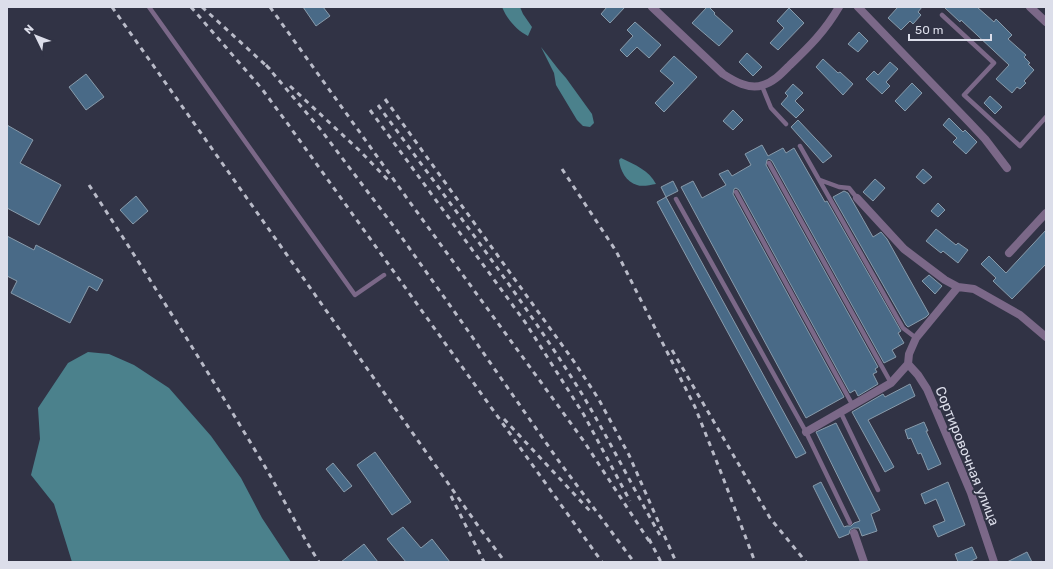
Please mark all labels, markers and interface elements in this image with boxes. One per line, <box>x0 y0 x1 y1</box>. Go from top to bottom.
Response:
north arrow <box>16 16 56 56</box>
scale bar <box>909 16 991 42</box>
text: N <box>22 22 37 37</box>
text: 50 m <box>915 23 943 37</box>
street label: Сортировочная улица <box>931 384 1003 528</box>

